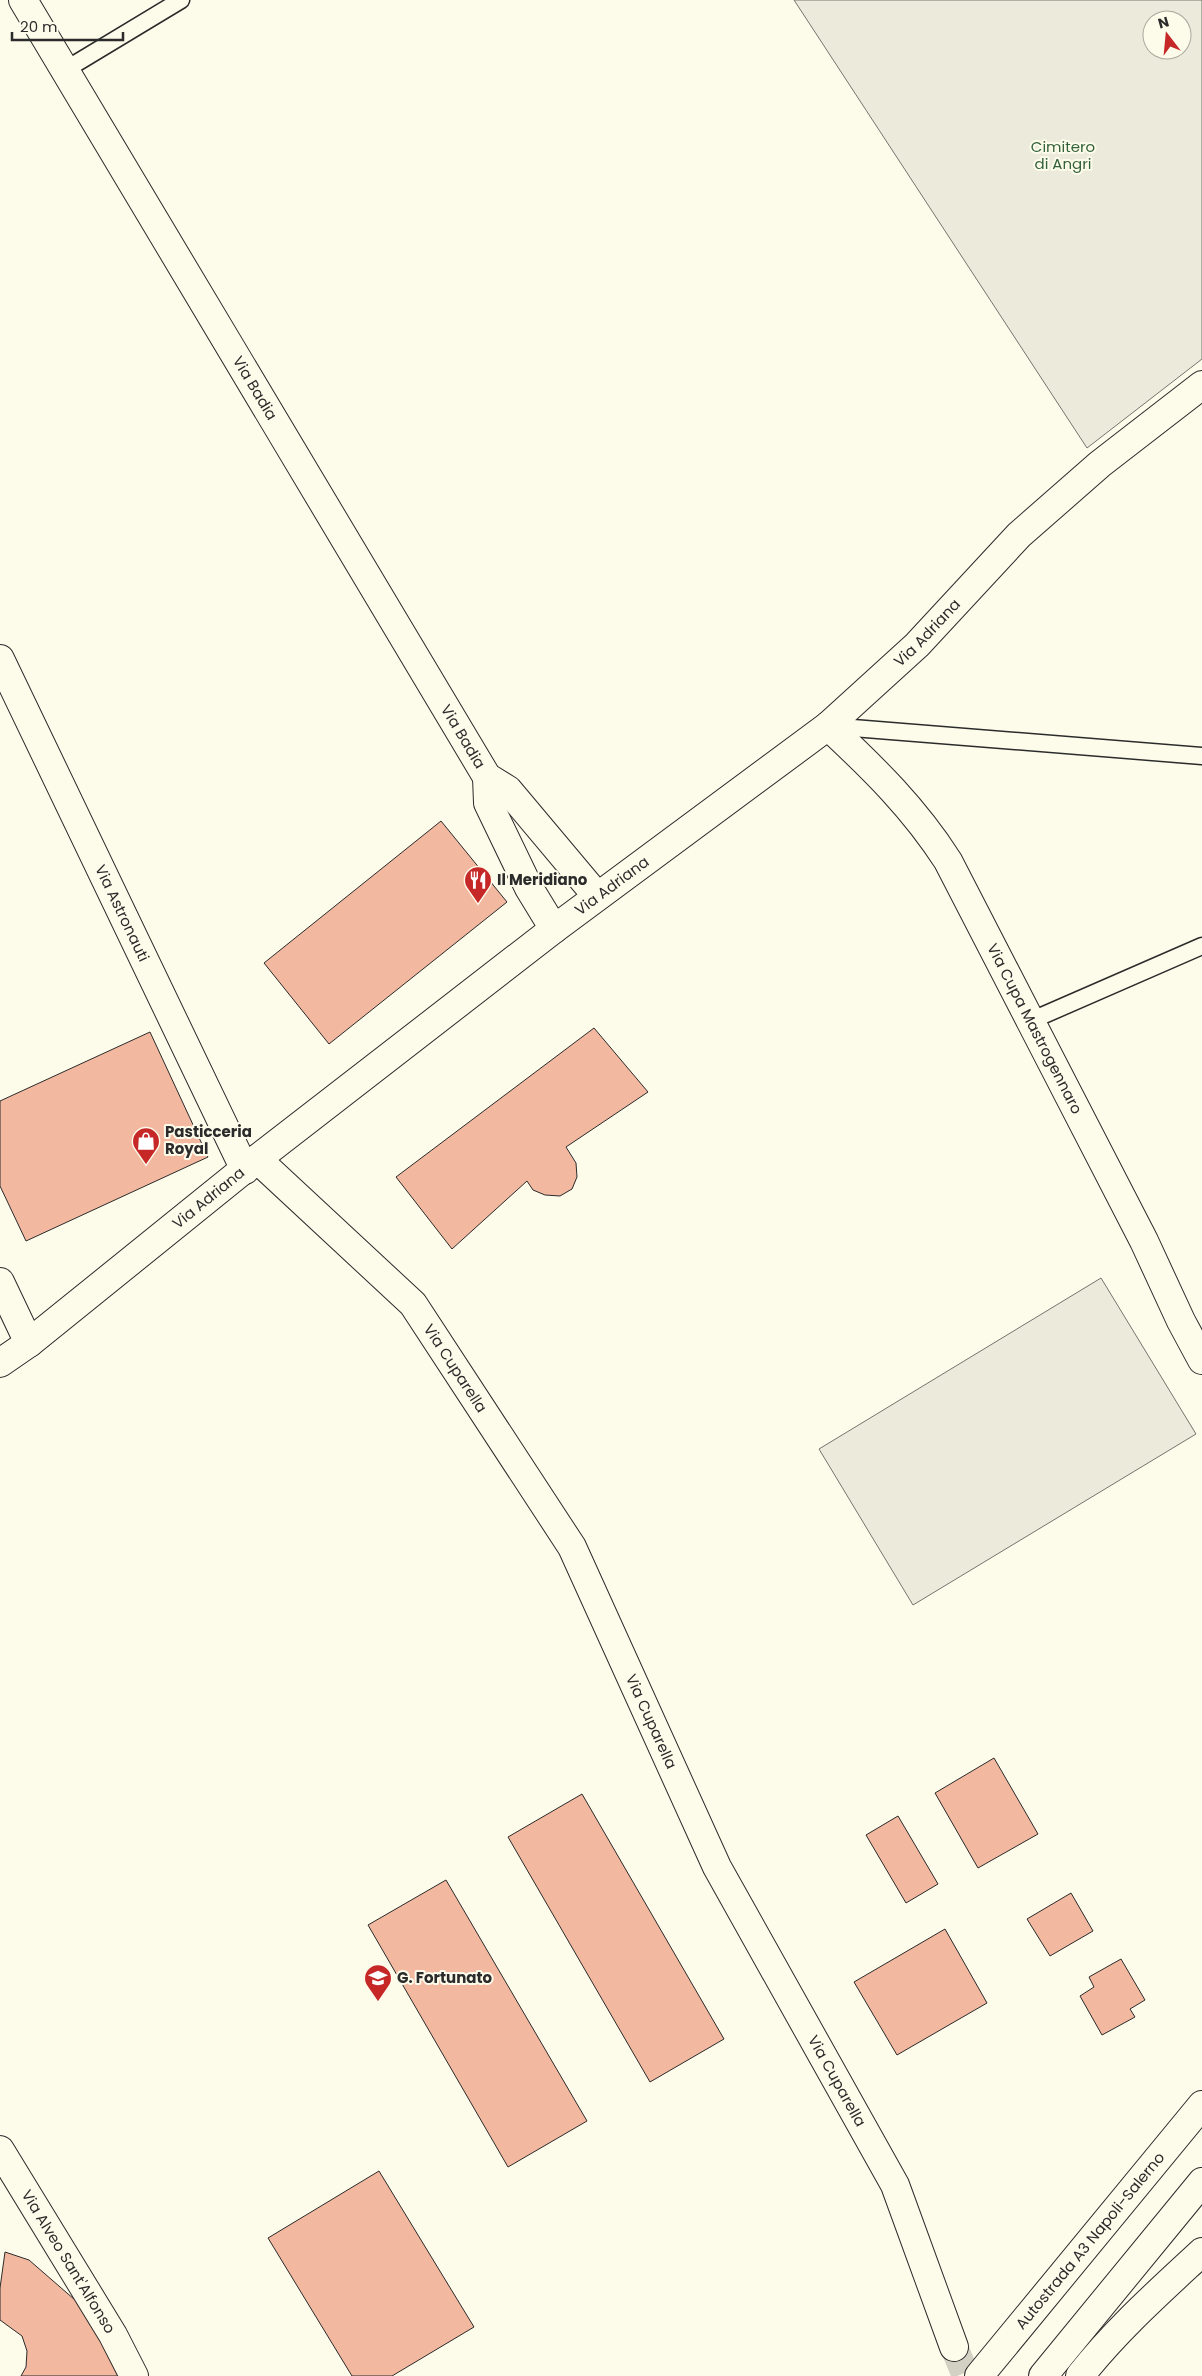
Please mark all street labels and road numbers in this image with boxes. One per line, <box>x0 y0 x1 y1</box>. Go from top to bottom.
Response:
street label: Via Badia <box>228 352 282 424</box>
street label: Via Adriana <box>889 594 965 671</box>
street label: Via Badia <box>436 700 491 772</box>
street label: Via Adriana <box>570 851 653 920</box>
street label: Via Astronauti <box>90 861 155 965</box>
street label: Via Cupa Mastrogennaro <box>982 940 1088 1117</box>
street label: Via Adriana <box>168 1162 249 1233</box>
street label: Via Cuparella <box>419 1320 492 1417</box>
street label: Via Cuparella <box>621 1671 682 1772</box>
street label: Via Cuparella <box>803 2031 871 2130</box>
street label: Autostrada A3 Napoli-Salerno <box>1011 2147 1169 2334</box>
street label: Via Alveo Sant'Alfonso <box>17 2186 121 2337</box>

